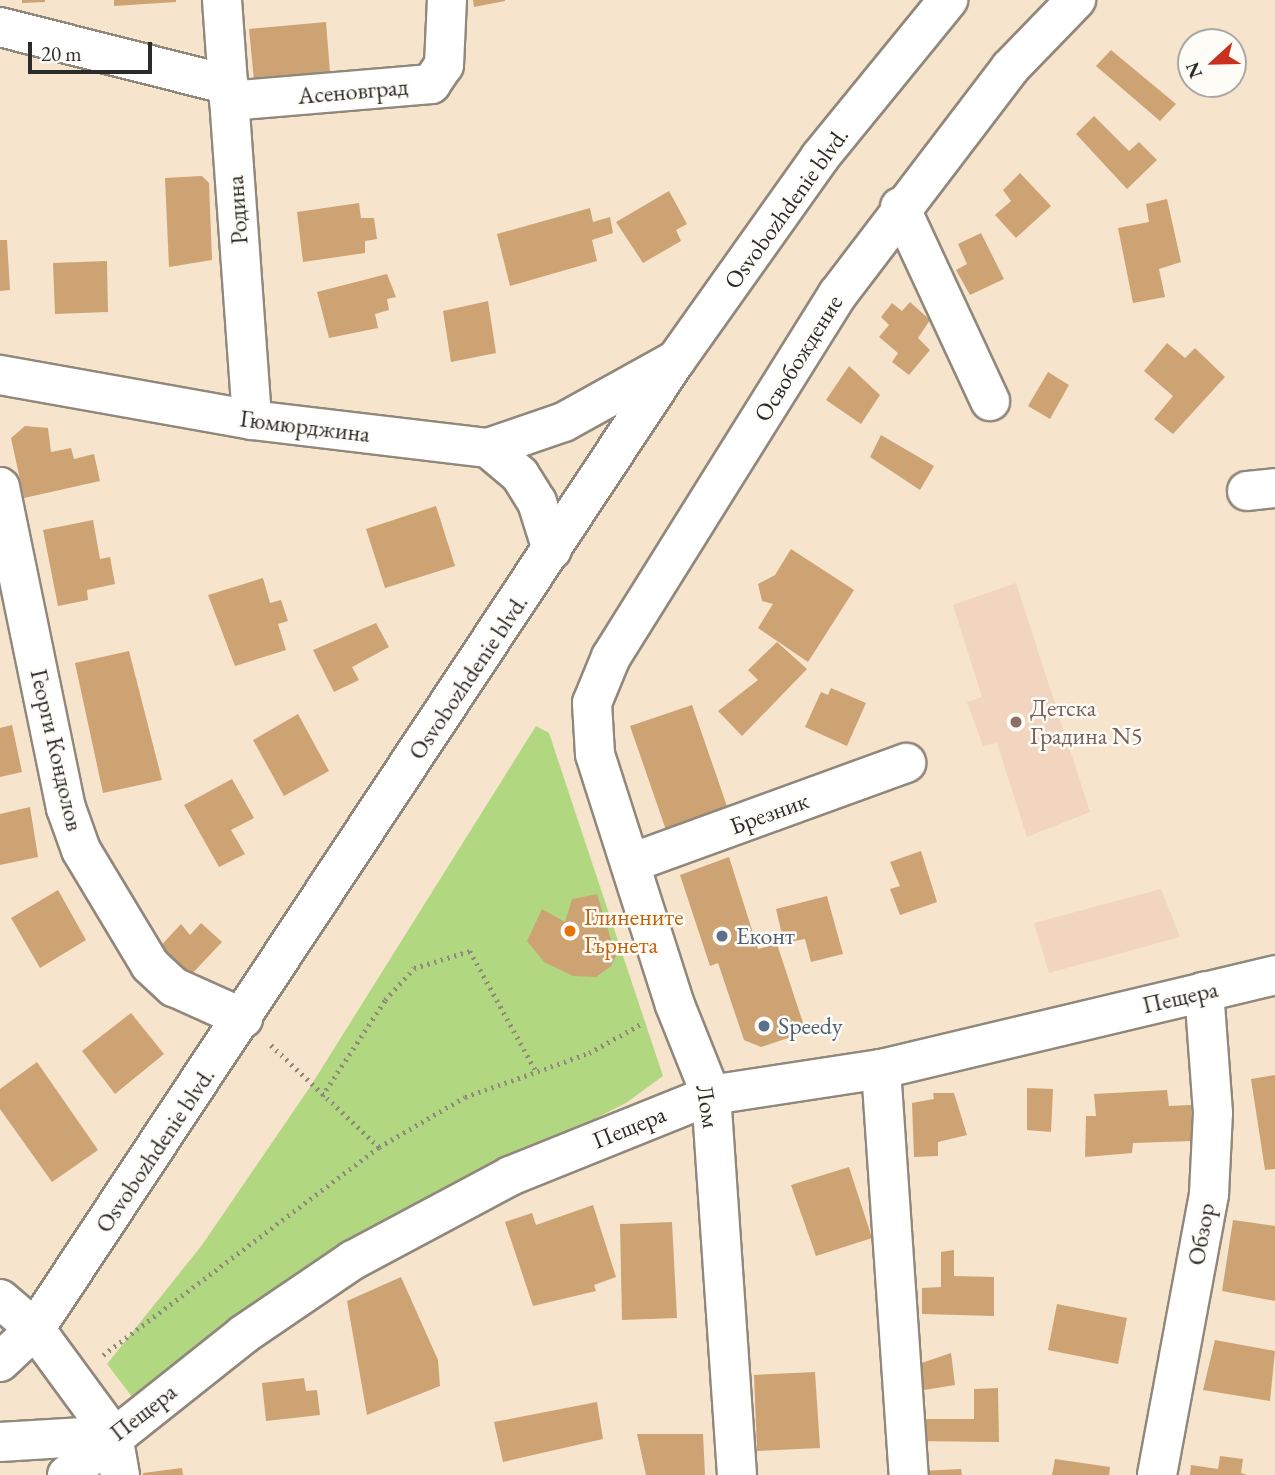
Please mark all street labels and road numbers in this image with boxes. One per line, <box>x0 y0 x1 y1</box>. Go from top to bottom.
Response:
street label: Асеновград <box>297 72 409 110</box>
street label: Osvobozhdenie blvd. <box>718 122 854 294</box>
street label: Родина <box>220 175 254 245</box>
street label: Освобождение <box>748 289 848 427</box>
street label: Гюмюрджина <box>238 404 372 448</box>
street label: Osvobozhdenie blvd. <box>402 589 534 765</box>
street label: Георги Кондолов <box>24 666 90 834</box>
street label: Брезник <box>726 785 812 841</box>
street label: Пещера <box>1139 974 1221 1020</box>
street label: Osvobozhdenie blvd. <box>89 1062 221 1238</box>
street label: Лом <box>690 1082 726 1130</box>
street label: Пещера <box>588 1099 670 1155</box>
street label: Обзор <box>1181 1201 1221 1267</box>
street label: Пещера <box>104 1377 182 1447</box>

